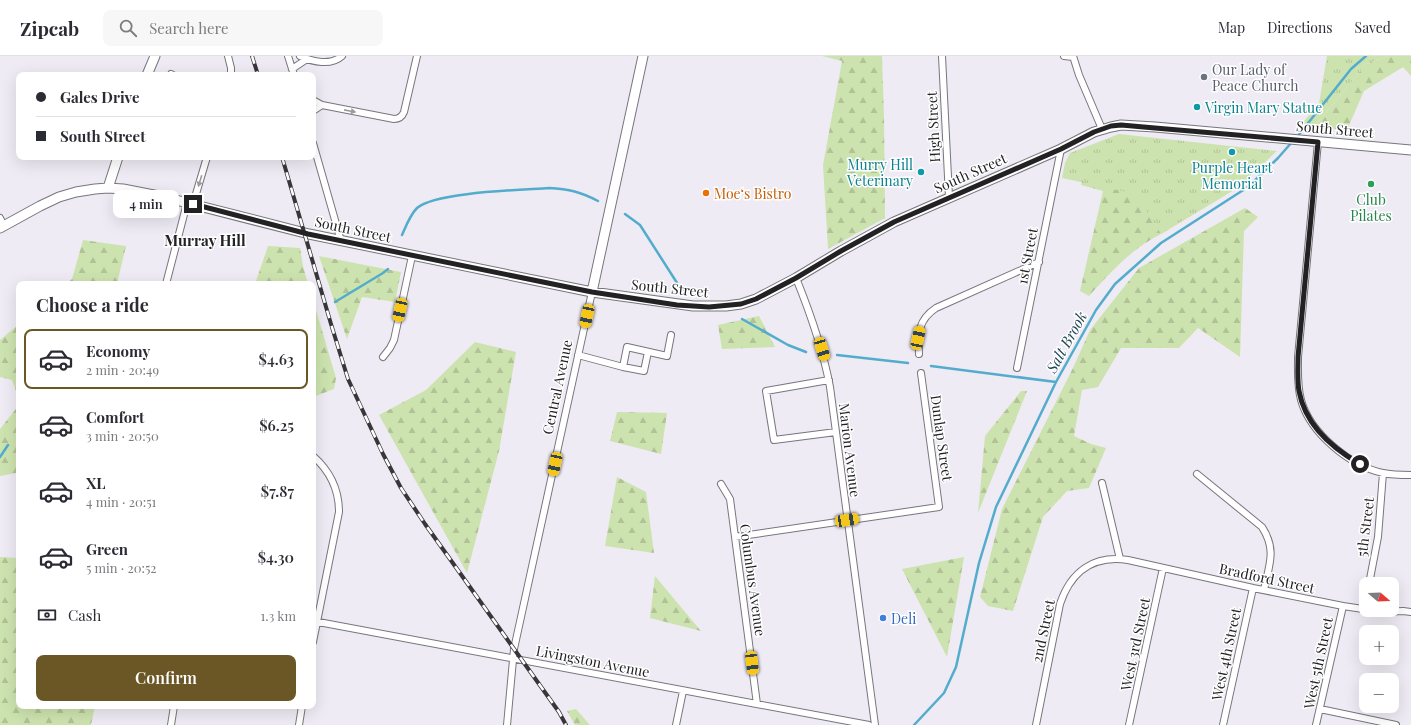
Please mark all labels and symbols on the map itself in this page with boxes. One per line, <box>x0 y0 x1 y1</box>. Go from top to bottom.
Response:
place label: Our Lady of Peace Church <box>1212 60 1299 95</box>
marker: Our Lady of Peace Church <box>1199 72 1209 82</box>
street label: High Street <box>922 90 944 163</box>
place label: Virgin Mary Statue <box>1204 98 1322 117</box>
marker: Virgin Mary Statue <box>1192 102 1202 112</box>
one-way arrow <box>344 108 356 114</box>
street label: South Street <box>1295 116 1376 142</box>
marker: Purple Heart Memorial <box>1227 147 1237 157</box>
street label: South Street <box>931 148 1010 197</box>
place label: Murry Hill Veterinary <box>846 155 913 190</box>
place label: Purple Heart Memorial <box>1192 158 1273 193</box>
marker: Murry Hill Veterinary <box>916 167 926 177</box>
one-way arrow <box>197 175 203 187</box>
marker: Club Pilates <box>1366 179 1376 189</box>
place label: Moe‘s Bistro <box>714 184 792 203</box>
marker: Moe‘s Bistro <box>701 188 711 198</box>
callout: 4 min <box>113 190 179 218</box>
place label: Club Pilates <box>1350 190 1392 225</box>
route end <box>184 195 202 213</box>
street label: South Street <box>313 212 394 247</box>
street label: 1st Street <box>1012 225 1042 286</box>
district label: Murray Hill <box>164 230 246 250</box>
street label: South Street <box>630 274 711 302</box>
car <box>392 297 408 323</box>
car <box>579 303 595 329</box>
water label: Salt Brook <box>1041 308 1091 377</box>
car <box>910 325 926 351</box>
car <box>813 336 831 362</box>
street label: Central Avenue <box>538 338 576 436</box>
street label: Dunlap Street <box>927 394 958 483</box>
street label: Marion Avenue <box>835 402 865 498</box>
car <box>547 451 563 477</box>
route start <box>1351 455 1369 473</box>
street label: 5th Street <box>1352 495 1378 558</box>
car <box>834 512 860 528</box>
street label: Columbus Avenue <box>736 523 770 637</box>
street label: Bradford Street <box>1217 559 1318 598</box>
north arrow <box>1359 577 1399 617</box>
street label: West 3rd Street <box>1116 595 1154 693</box>
street label: 2nd Street <box>1027 597 1059 664</box>
street label: West 4th Street <box>1207 605 1245 703</box>
place label: Deli <box>891 609 916 628</box>
marker: Deli <box>878 613 888 623</box>
street label: West 5th Street <box>1299 614 1337 712</box>
street label: Livingston Avenue <box>535 641 651 681</box>
car <box>745 650 759 676</box>

